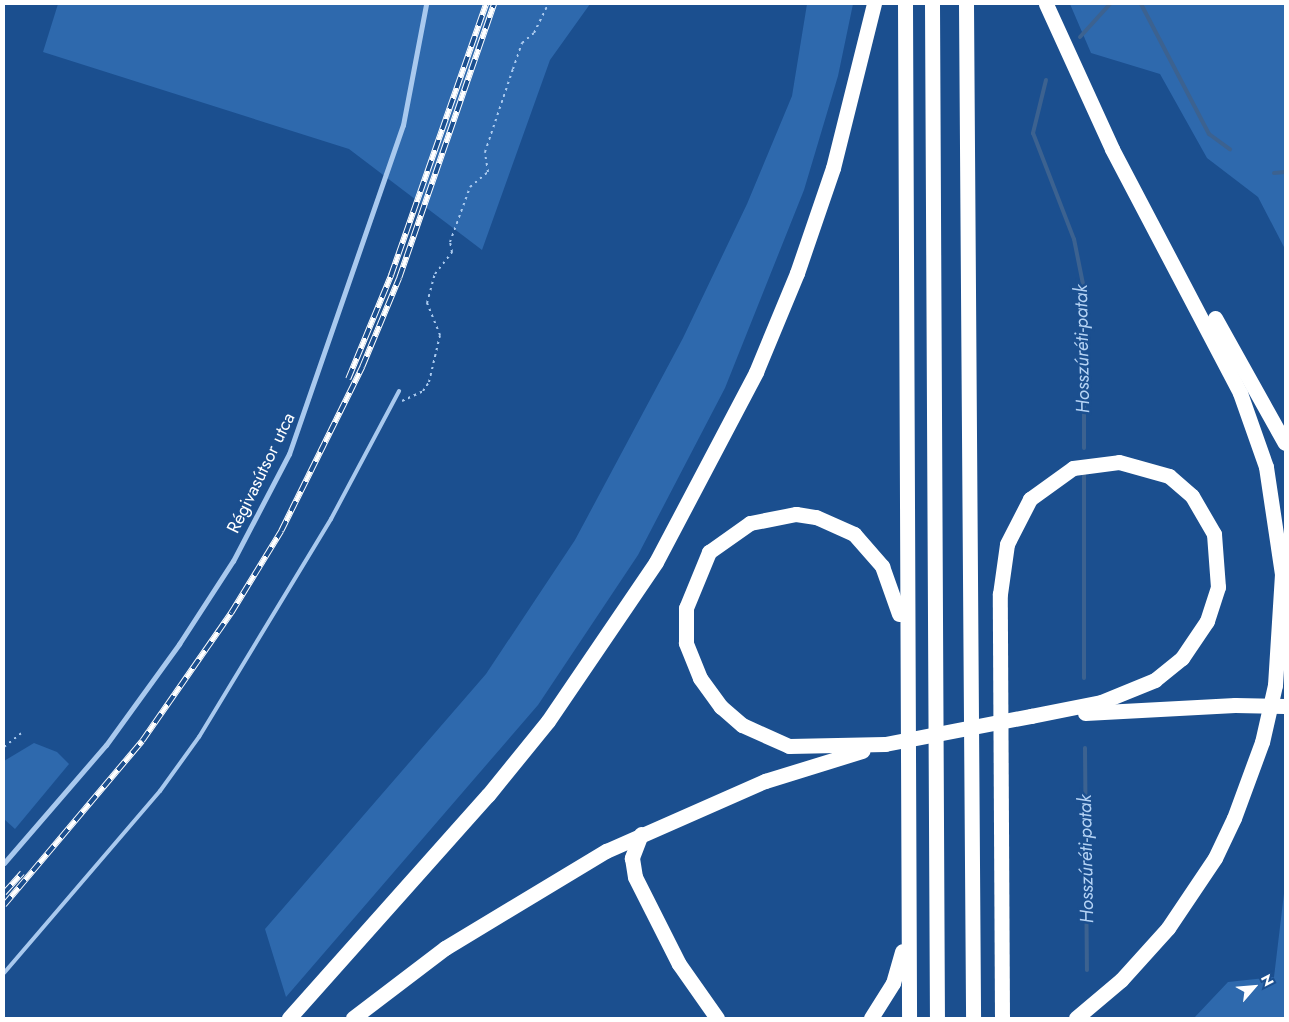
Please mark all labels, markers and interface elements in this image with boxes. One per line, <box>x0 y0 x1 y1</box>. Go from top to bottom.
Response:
water label: Hosszúréti-patak <box>1069 284 1095 414</box>
street label: Régivasútsor utca <box>222 409 300 537</box>
water label: Hosszúréti-patak <box>1073 794 1099 924</box>
north arrow <box>1229 962 1279 1012</box>
text: N <box>1256 971 1279 990</box>

